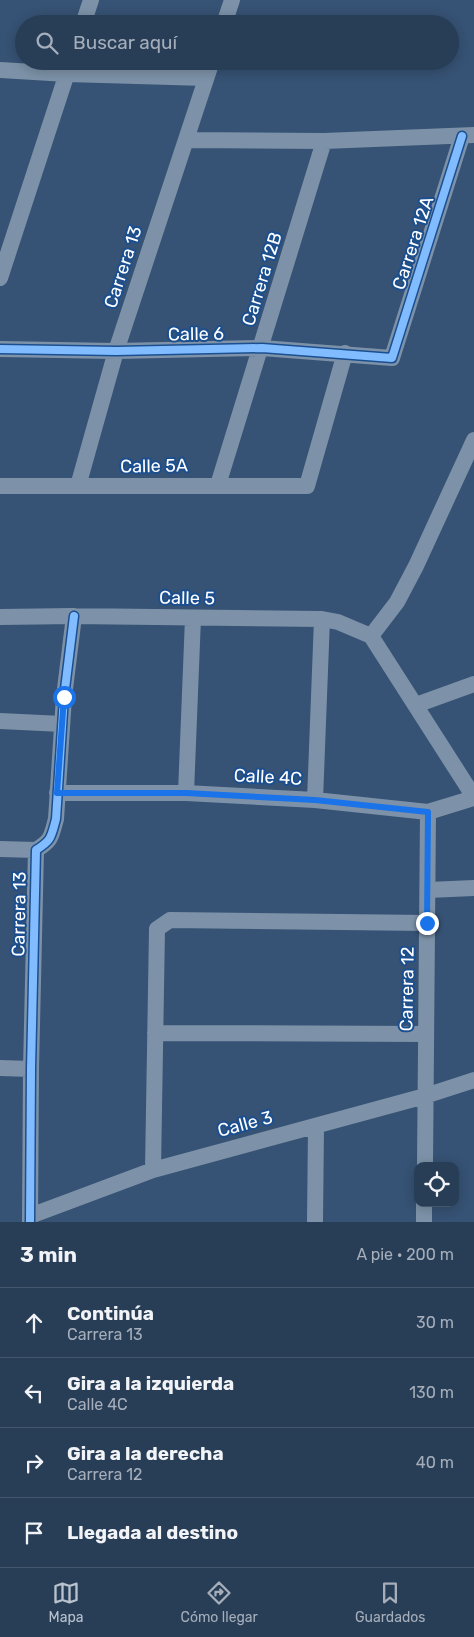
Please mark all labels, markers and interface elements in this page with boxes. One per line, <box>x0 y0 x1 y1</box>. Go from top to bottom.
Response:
search box <box>15 15 459 70</box>
icon: search <box>33 29 61 57</box>
text: Buscar aquí <box>73 31 177 54</box>
street label: Carrera 12A <box>388 194 438 292</box>
street label: Carrera 13 <box>99 223 147 311</box>
street label: Carrera 12B <box>237 229 287 329</box>
street label: Calle 6 <box>168 323 224 345</box>
street label: Calle 5A <box>120 454 188 478</box>
street label: Calle 5 <box>159 587 215 609</box>
route start <box>53 686 76 709</box>
street label: Calle 4C <box>233 764 303 790</box>
street label: Carrera 13 <box>7 871 31 957</box>
route end <box>416 912 439 935</box>
street label: Carrera 12 <box>395 946 419 1032</box>
street label: Calle 3 <box>215 1106 275 1142</box>
map controls <box>414 1162 459 1207</box>
button: locate <box>414 1162 459 1207</box>
text: 3 min <box>20 1242 77 1267</box>
text: A pie · 200 m <box>356 1245 454 1264</box>
text: Continúa <box>67 1302 154 1325</box>
icon: ahead <box>20 1309 48 1337</box>
text: 30 m <box>416 1313 454 1332</box>
text: Carrera 13 <box>67 1325 143 1344</box>
text: Gira a la izquierda <box>67 1372 234 1395</box>
icon: left <box>20 1379 48 1407</box>
text: 130 m <box>409 1383 454 1402</box>
text: Calle 4C <box>67 1395 128 1414</box>
text: Gira a la derecha <box>67 1442 224 1465</box>
icon: right <box>20 1449 48 1477</box>
text: 40 m <box>416 1453 454 1472</box>
text: Carrera 12 <box>67 1465 142 1484</box>
icon: arrive <box>20 1519 48 1547</box>
text: Llegada al destino <box>67 1521 238 1544</box>
tab: Mapa <box>49 1579 83 1626</box>
tab: Cómo llegar <box>181 1579 258 1626</box>
tab: Guardados <box>355 1579 425 1626</box>

